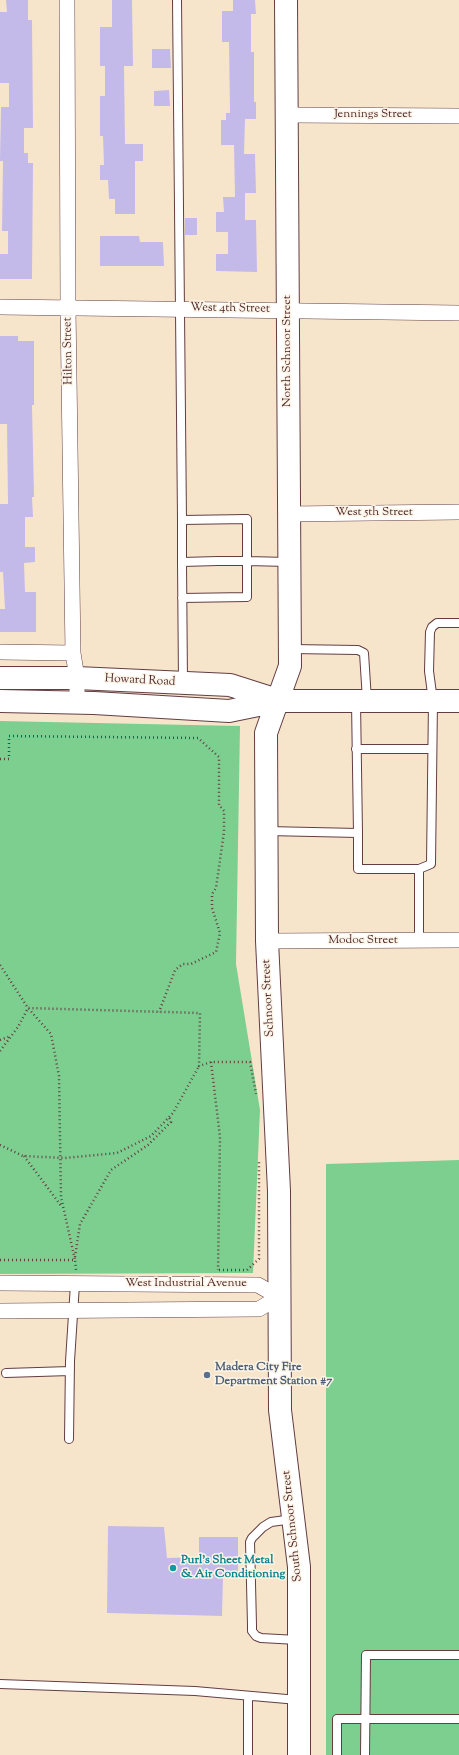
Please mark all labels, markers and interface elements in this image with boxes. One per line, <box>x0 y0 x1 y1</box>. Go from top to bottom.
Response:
street label: Jennings Street <box>334 108 412 122</box>
street label: North Schnoor Street <box>281 295 295 407</box>
street label: West 4th Street <box>190 301 270 317</box>
street label: Hilton Street <box>61 317 77 385</box>
street label: West 5th Street <box>335 506 413 520</box>
street label: Howard Road <box>104 672 176 690</box>
street label: Modoc Street <box>328 934 398 948</box>
street label: Schnoor Street <box>260 959 278 1037</box>
street label: West Industrial Avenue <box>125 1277 247 1291</box>
place label: Madera City Fire Department Station #7 <box>215 1361 332 1389</box>
marker: Madera City Fire Department Station #7 <box>202 1370 212 1380</box>
street label: South Schnoor Street <box>280 1470 306 1582</box>
place label: Purl's Sheet Metal & Air Conditioning <box>181 1554 285 1582</box>
marker: Purl's Sheet Metal & Air Conditioning <box>168 1563 178 1573</box>

